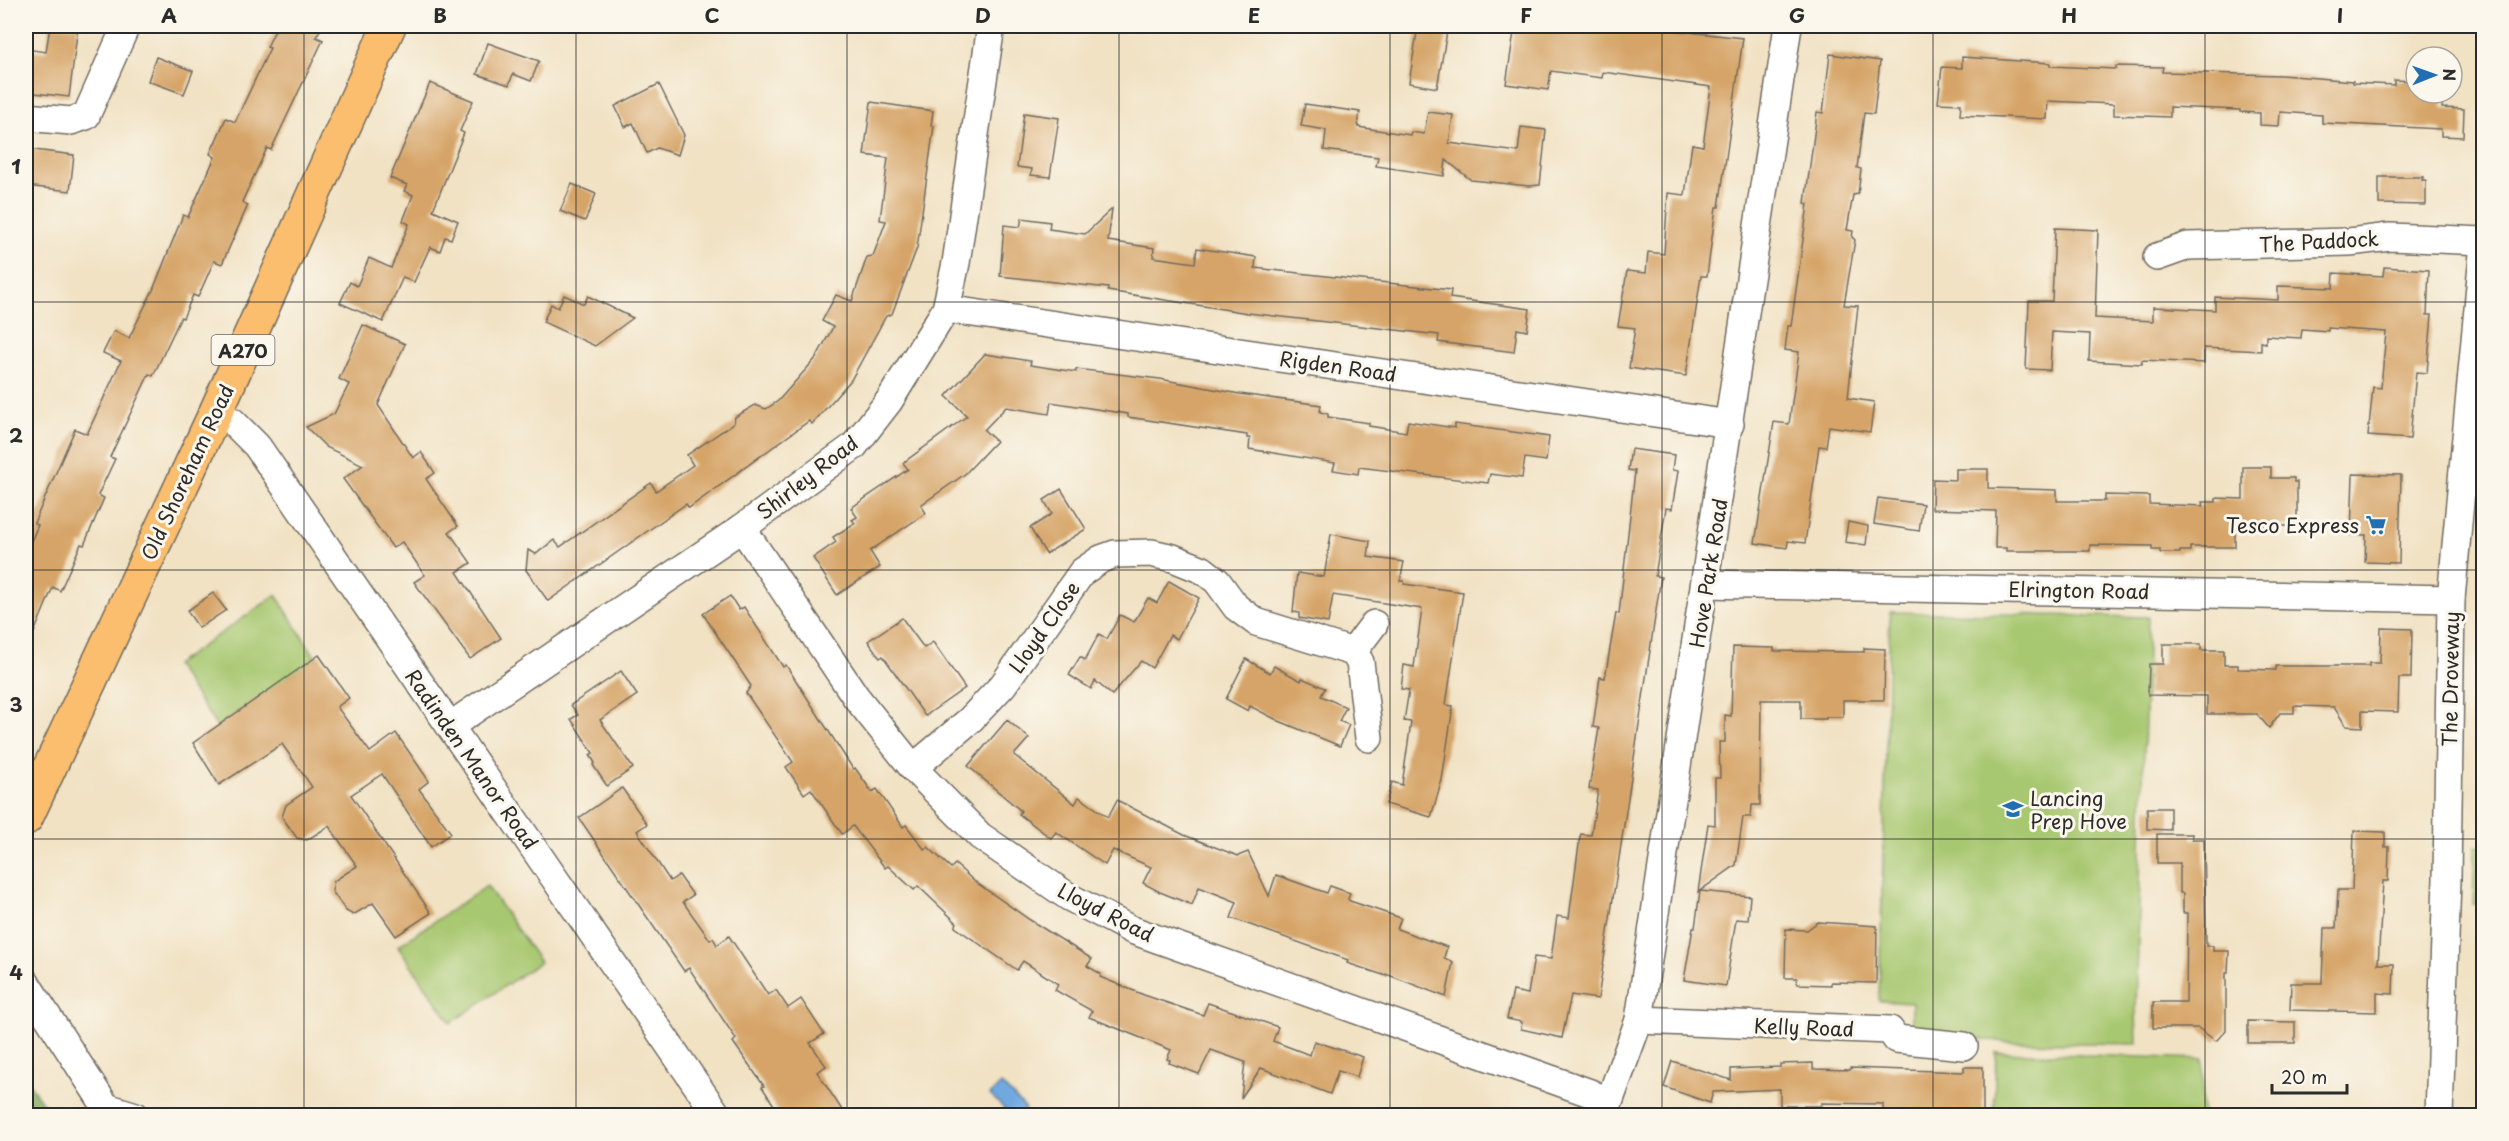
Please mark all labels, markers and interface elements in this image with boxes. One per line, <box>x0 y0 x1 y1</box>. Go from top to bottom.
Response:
text: A <box>161 0 177 30</box>
text: B <box>433 0 447 30</box>
text: C <box>704 0 720 30</box>
text: D <box>975 0 991 30</box>
text: E <box>1248 0 1260 30</box>
text: F <box>1520 0 1532 30</box>
text: G <box>1789 0 1805 30</box>
text: H <box>2061 0 2077 30</box>
text: I <box>2337 0 2343 30</box>
north arrow <box>2404 45 2464 105</box>
text: N <box>2438 68 2462 81</box>
text: 1 <box>11 151 21 181</box>
street label: The Paddock <box>2258 223 2380 259</box>
road number: A270 <box>212 335 274 365</box>
street label: Rigden Road <box>1277 343 1399 389</box>
street label: Old Shoreham Road <box>133 379 241 565</box>
text: 2 <box>9 420 23 450</box>
street label: Shirley Road <box>750 428 864 526</box>
street label: Hove Park Road <box>1681 496 1735 650</box>
place label: Tesco Express <box>2226 510 2359 540</box>
supermarket icon: Tesco Express <box>2364 513 2388 537</box>
street label: Elrington Road <box>2008 574 2150 606</box>
street label: Lloyd Close <box>1001 575 1087 679</box>
street label: The Droveway <box>2434 611 2466 747</box>
street label: Radinden Manor Road <box>398 663 546 855</box>
text: 3 <box>9 689 23 719</box>
place label: Lancing Prep Hove <box>2030 783 2127 836</box>
school or university icon: Lancing Prep Hove <box>2001 797 2025 821</box>
street label: Lloyd Road <box>1053 875 1159 949</box>
text: 4 <box>9 957 23 987</box>
street label: Kelly Road <box>1753 1010 1855 1044</box>
scale bar <box>2272 1057 2347 1095</box>
text: 20 m <box>2281 1063 2327 1090</box>

